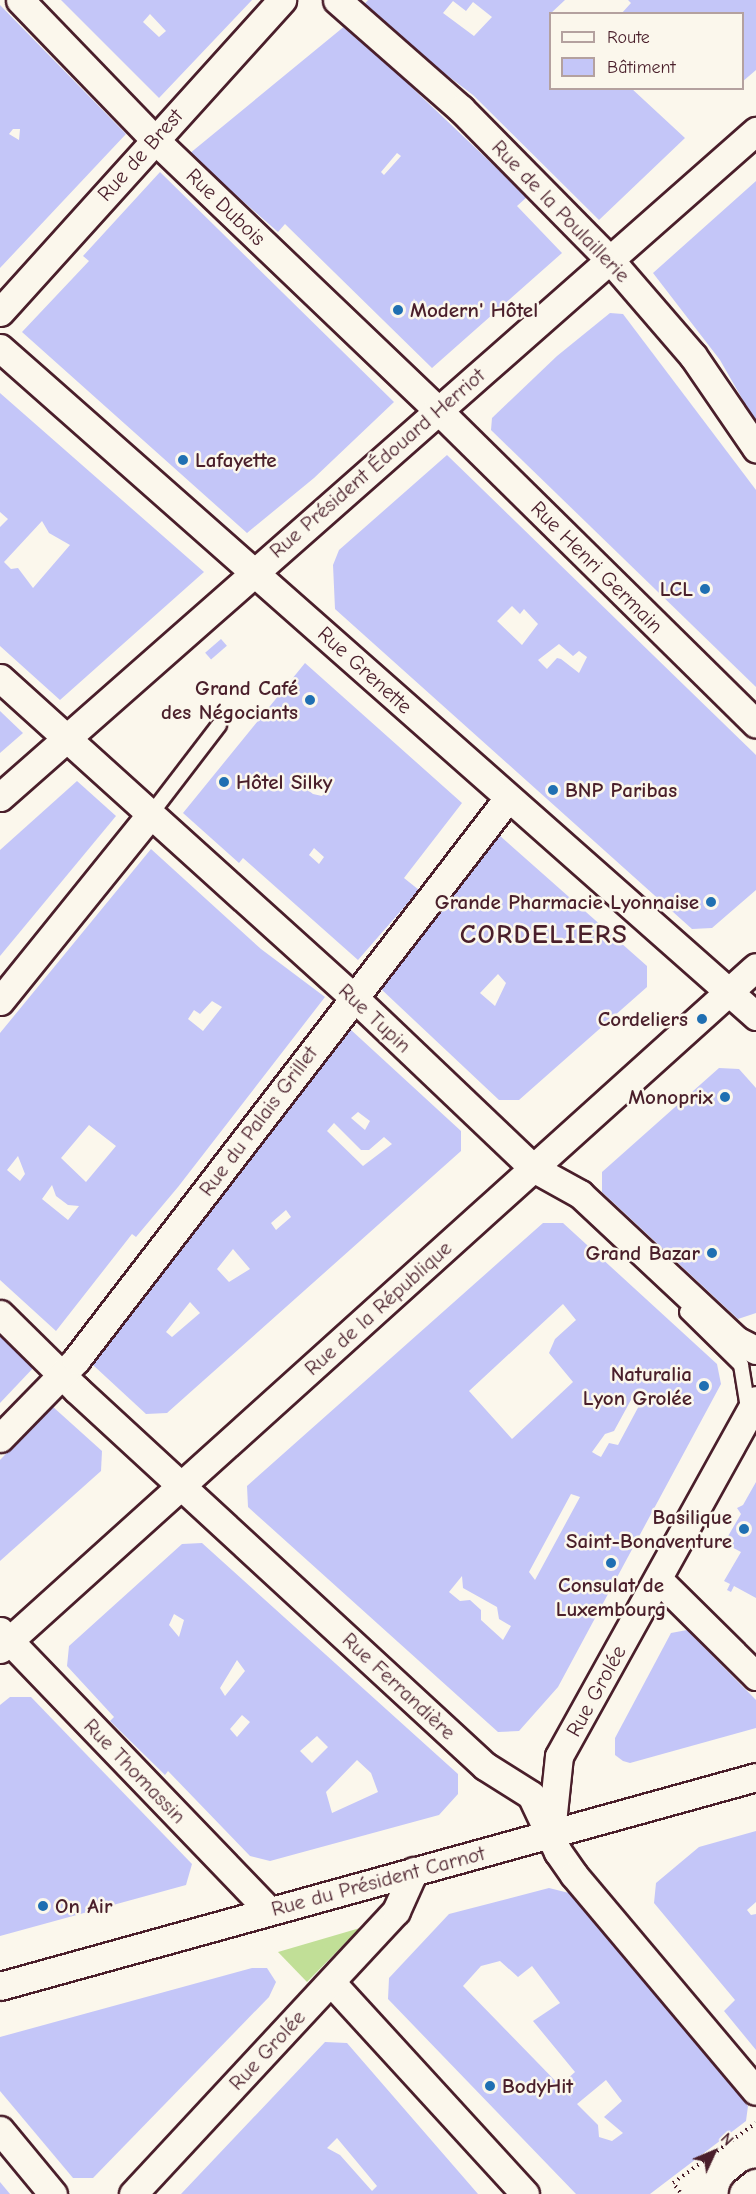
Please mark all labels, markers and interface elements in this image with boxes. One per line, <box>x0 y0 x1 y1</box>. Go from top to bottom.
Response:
legend <box>549 12 744 90</box>
text: Route <box>607 27 650 48</box>
text: Bâtiment <box>607 57 676 78</box>
street label: Rue de Brest <box>92 104 188 206</box>
street label: Rue de la Poulaillerie <box>487 135 635 287</box>
street label: Rue Dubois <box>181 163 271 251</box>
place label: Modern' Hôtel <box>410 297 538 323</box>
marker: Modern' Hôtel <box>391 303 405 317</box>
street label: Rue Président Édouard Herriot <box>264 363 490 563</box>
place label: Lafayette <box>195 447 277 473</box>
marker: Lafayette <box>176 453 190 467</box>
street label: Rue Henri Germain <box>526 496 668 638</box>
place label: LCL <box>660 576 693 602</box>
marker: LCL <box>698 582 712 596</box>
street label: Rue Grenette <box>313 621 417 719</box>
place label: Grand Café des Négociants <box>161 675 298 725</box>
marker: Grand Café des Négociants <box>303 693 317 707</box>
place label: Hôtel Silky <box>236 769 332 795</box>
marker: Hôtel Silky <box>217 775 231 789</box>
place label: BNP Paribas <box>565 777 677 803</box>
marker: BNP Paribas <box>546 783 560 797</box>
place label: Grande Pharmacie Lyonnaise <box>435 889 699 915</box>
marker: Grande Pharmacie Lyonnaise <box>704 895 718 909</box>
district label: CORDELIERS <box>460 919 628 951</box>
street label: Rue Tupin <box>333 978 417 1058</box>
place label: Cordeliers <box>598 1006 688 1032</box>
marker: Cordeliers <box>693 1010 711 1028</box>
street label: Rue du Palais Grillet <box>193 1041 323 1201</box>
place label: Monoprix <box>628 1084 713 1110</box>
marker: Monoprix <box>718 1090 732 1104</box>
street label: Rue de la République <box>299 1235 457 1381</box>
place label: Grand Bazar <box>586 1240 700 1266</box>
marker: Grand Bazar <box>705 1246 719 1260</box>
place label: Naturalia Lyon Grolée <box>583 1361 692 1411</box>
marker: Naturalia Lyon Grolée <box>697 1379 711 1393</box>
place label: Basilique Saint-Bonaventure <box>566 1504 732 1554</box>
marker: Basilique Saint-Bonaventure <box>737 1522 751 1536</box>
marker: Consulat de Luxembourg <box>604 1556 618 1570</box>
place label: Consulat de Luxembourg <box>556 1572 666 1622</box>
street label: Rue Ferrandière <box>337 1627 461 1745</box>
street label: Rue Grolée <box>561 1641 631 1741</box>
street label: Rue Thomassin <box>79 1713 191 1829</box>
street label: Rue du Président Carnot <box>268 1840 488 1922</box>
place label: On Air <box>55 1893 112 1919</box>
marker: On Air <box>36 1899 50 1913</box>
street label: Rue Grolée <box>223 2005 311 2095</box>
place label: BodyHit <box>502 2073 573 2099</box>
marker: BodyHit <box>483 2079 497 2093</box>
north arrow <box>684 2122 744 2182</box>
text: N <box>717 2129 737 2150</box>

